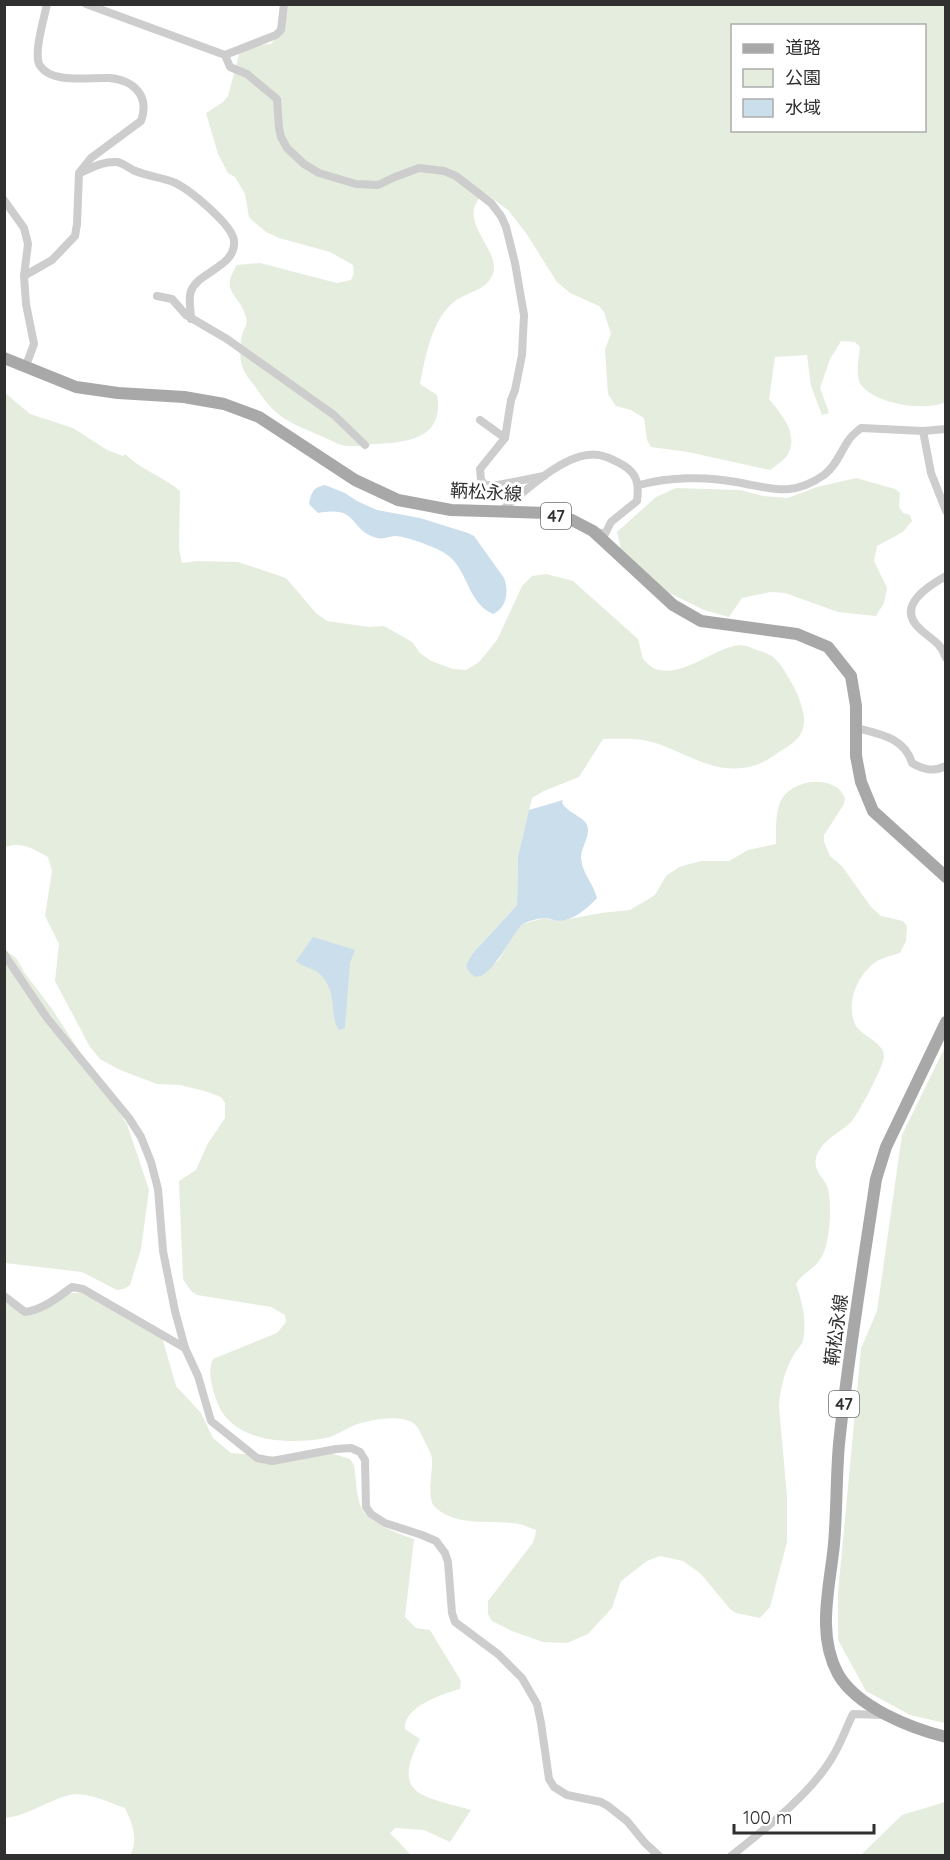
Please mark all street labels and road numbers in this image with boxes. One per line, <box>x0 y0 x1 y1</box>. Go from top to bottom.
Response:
street label: 鞆松永線 <box>449 479 523 505</box>
road number: 47 <box>541 503 571 529</box>
street label: 鞆松永線 <box>820 1293 852 1367</box>
road number: 47 <box>829 1391 859 1417</box>

